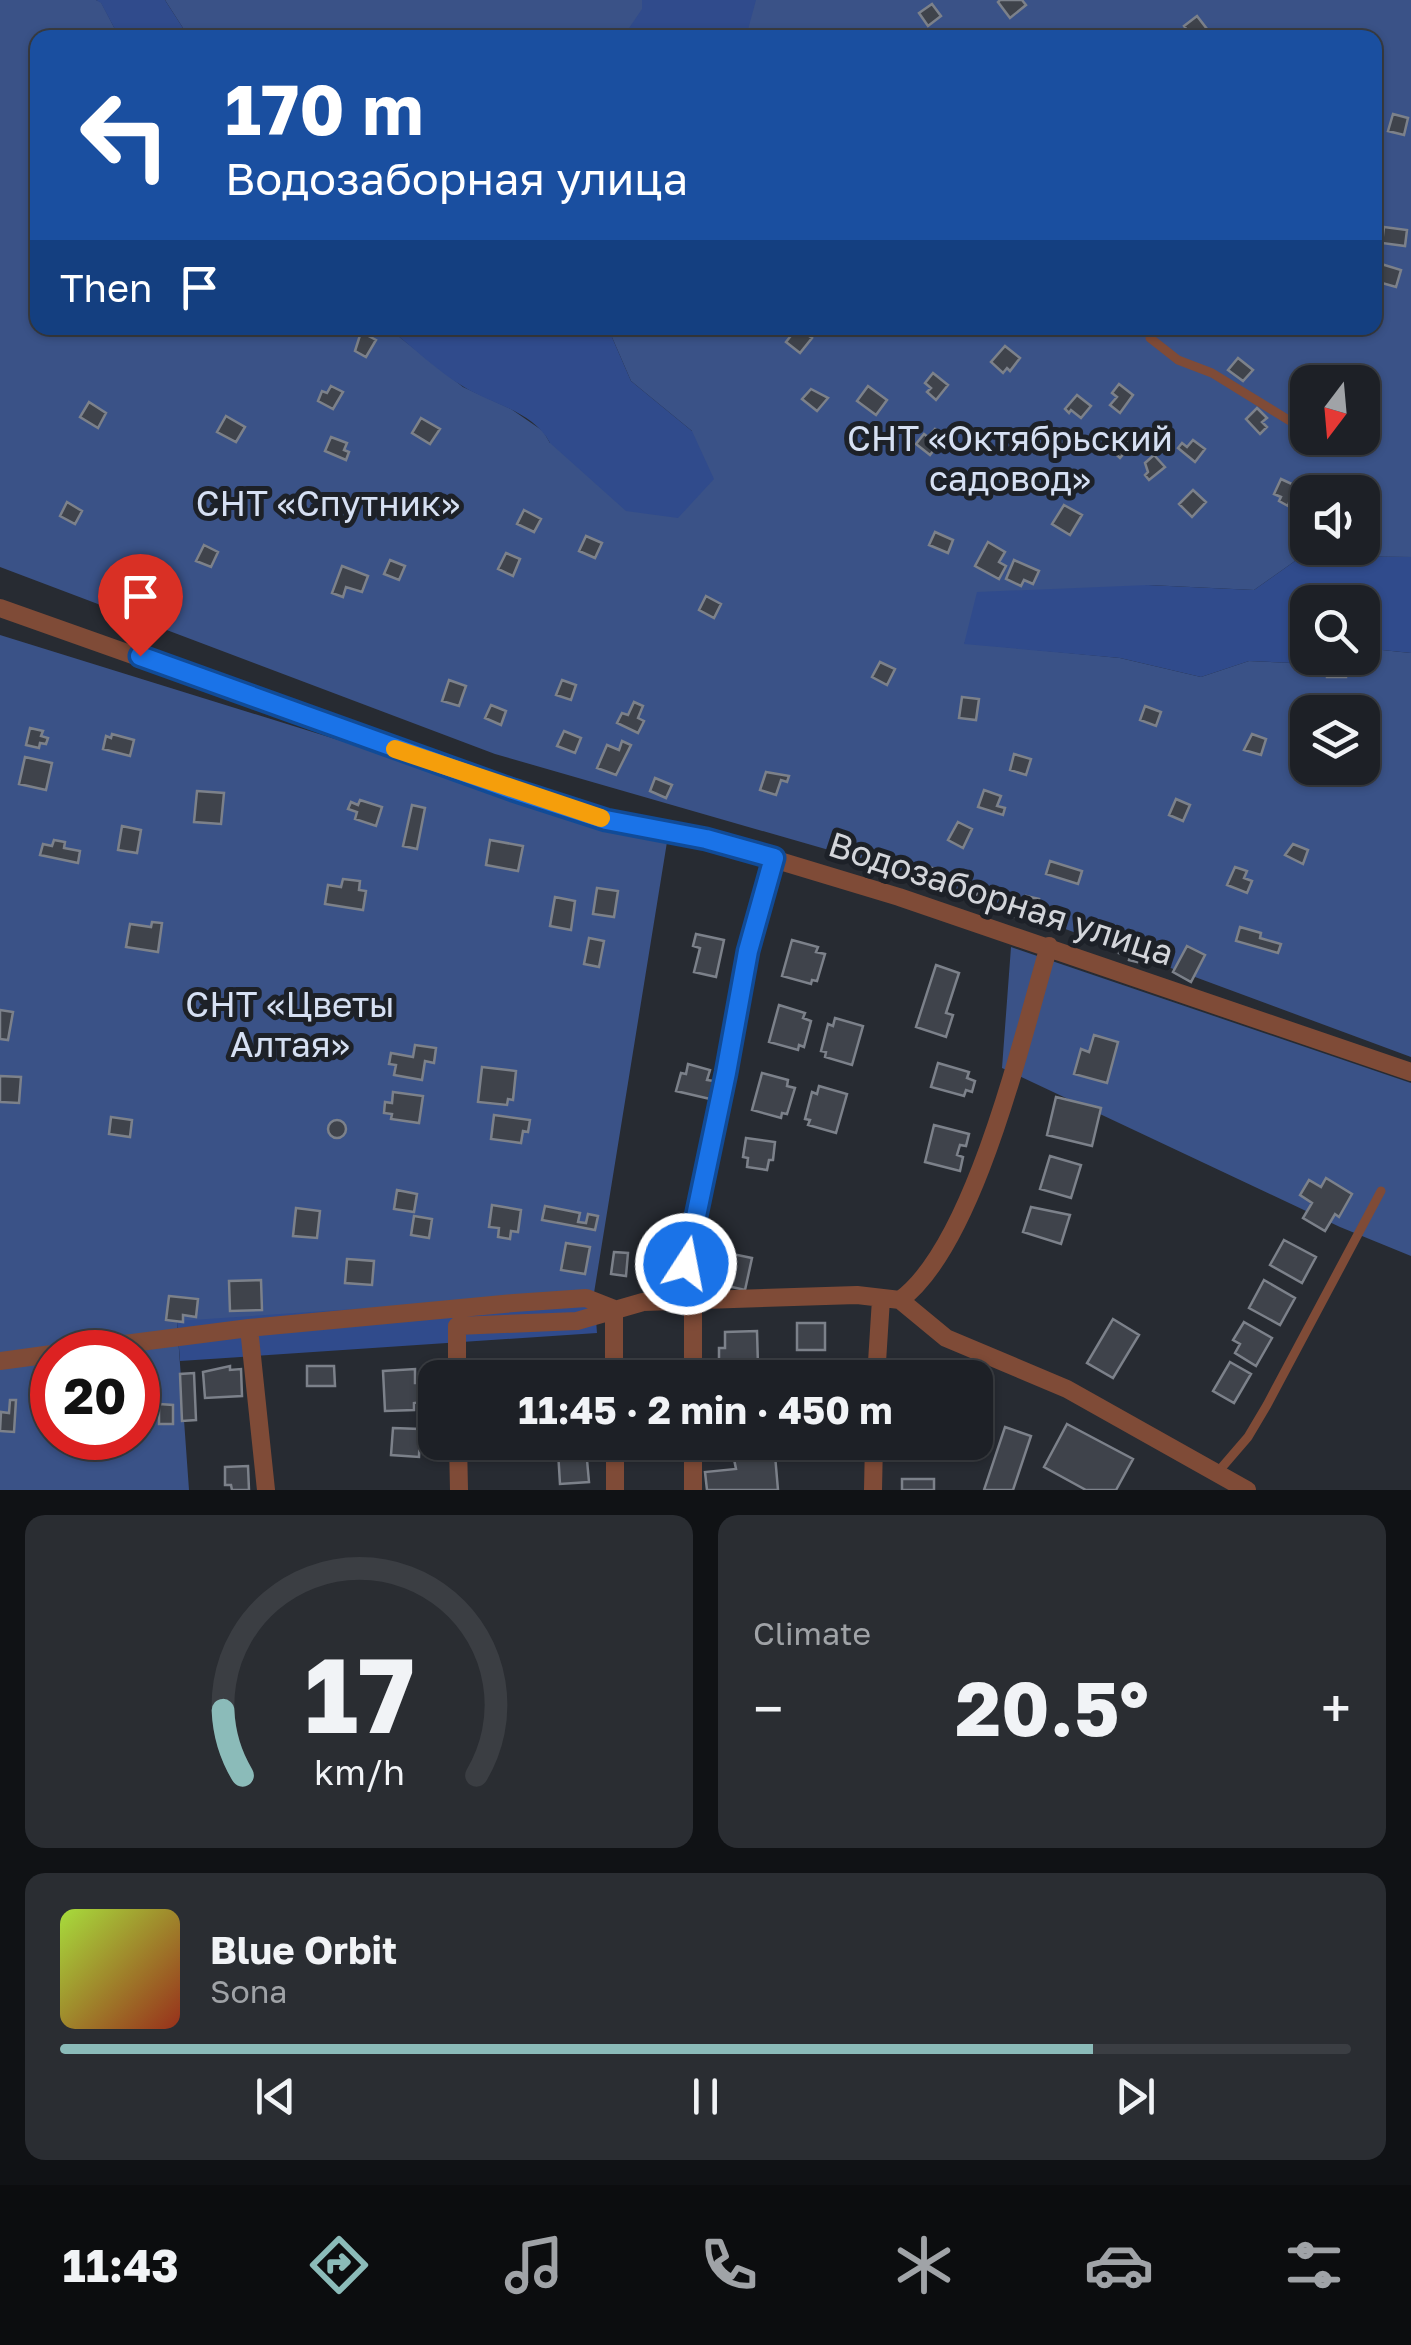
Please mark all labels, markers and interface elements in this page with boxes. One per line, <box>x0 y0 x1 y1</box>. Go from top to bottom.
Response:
text: 170 m <box>225 66 423 150</box>
icon: left <box>60 70 190 200</box>
text: Водозаборная улица <box>225 151 688 205</box>
icon: arrive <box>172 260 227 315</box>
text: Then <box>60 265 152 310</box>
north arrow <box>1290 365 1380 455</box>
map controls <box>1290 365 1380 785</box>
park label: СНТ «Октябрьский садовод» <box>847 417 1173 499</box>
button: sound <box>1290 475 1380 565</box>
park label: СНТ «Спутник» <box>196 482 460 524</box>
pin <box>98 554 183 657</box>
icon: arrive <box>113 569 168 624</box>
button: search <box>1290 585 1380 675</box>
button: layers <box>1290 695 1380 785</box>
street label: Водозаборная улица <box>824 822 1179 974</box>
park label: СНТ «Цветы Алтая» <box>185 983 395 1065</box>
position arrow <box>634 1212 738 1316</box>
speed limit sign: 20 <box>30 1330 160 1460</box>
text: 11:45 · 2 min · 450 m <box>518 1387 893 1432</box>
text: Climate <box>753 1614 871 1652</box>
text: 17 <box>304 1631 414 1756</box>
text: 20.5° <box>955 1662 1149 1753</box>
text: − <box>753 1675 783 1741</box>
text: + <box>1321 1675 1351 1741</box>
text: km/h <box>314 1750 404 1793</box>
text: Blue Orbit <box>210 1927 397 1972</box>
text: Sona <box>210 1972 287 2010</box>
icon: previous <box>248 2069 303 2124</box>
icon: pause <box>678 2069 733 2124</box>
icon: next <box>1108 2069 1163 2124</box>
icon: directions <box>304 2230 374 2300</box>
icon: music <box>499 2230 569 2300</box>
icon: phone <box>694 2230 764 2300</box>
icon: climate <box>889 2230 959 2300</box>
icon: car <box>1084 2230 1154 2300</box>
icon: filters <box>1279 2230 1349 2300</box>
text: 11:43 <box>62 2238 179 2292</box>

